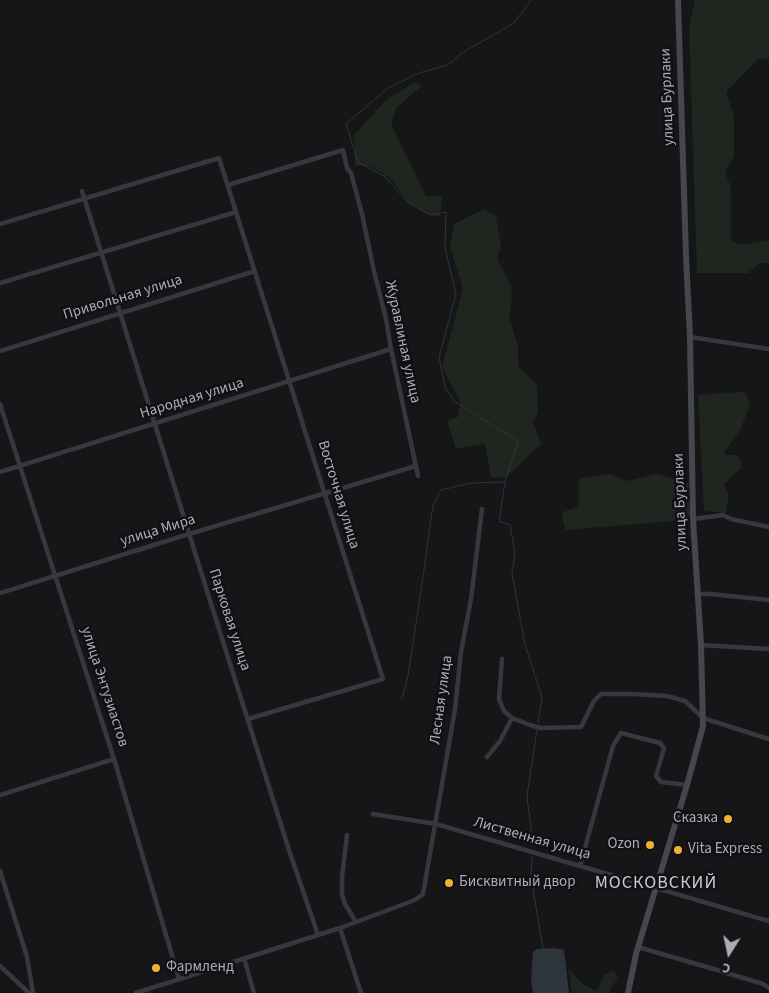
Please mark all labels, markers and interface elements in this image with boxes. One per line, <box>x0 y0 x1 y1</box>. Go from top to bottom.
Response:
street label: улица Бурлаки <box>657 48 679 146</box>
street label: Привольная улица <box>61 271 185 325</box>
street label: Журавлиная улица <box>380 279 424 405</box>
street label: Народная улица <box>138 375 246 423</box>
street label: Восточная улица <box>313 439 363 551</box>
street label: улица Бурлаки <box>670 453 692 551</box>
street label: улица Мира <box>118 511 198 551</box>
street label: Парковая улица <box>204 567 254 673</box>
street label: улица Энтузиастов <box>76 625 132 749</box>
street label: Лесная улица <box>427 654 457 746</box>
place label: Сказка <box>673 810 718 828</box>
marker: Сказка <box>722 813 734 825</box>
street label: Лиственная улица <box>471 814 593 864</box>
place label: Ozon <box>608 836 640 854</box>
marker: Ozon <box>644 839 656 851</box>
place label: Vita Express <box>688 841 762 859</box>
marker: Vita Express <box>672 844 684 856</box>
district label: МОСКОВСКИЙ <box>594 873 718 895</box>
place label: Бисквитный двор <box>459 874 576 892</box>
marker: Бисквитный двор <box>443 877 455 889</box>
north arrow <box>704 928 754 978</box>
text: С <box>721 957 732 978</box>
place label: Фармленд <box>166 959 234 977</box>
marker: Фармленд <box>150 962 162 974</box>

